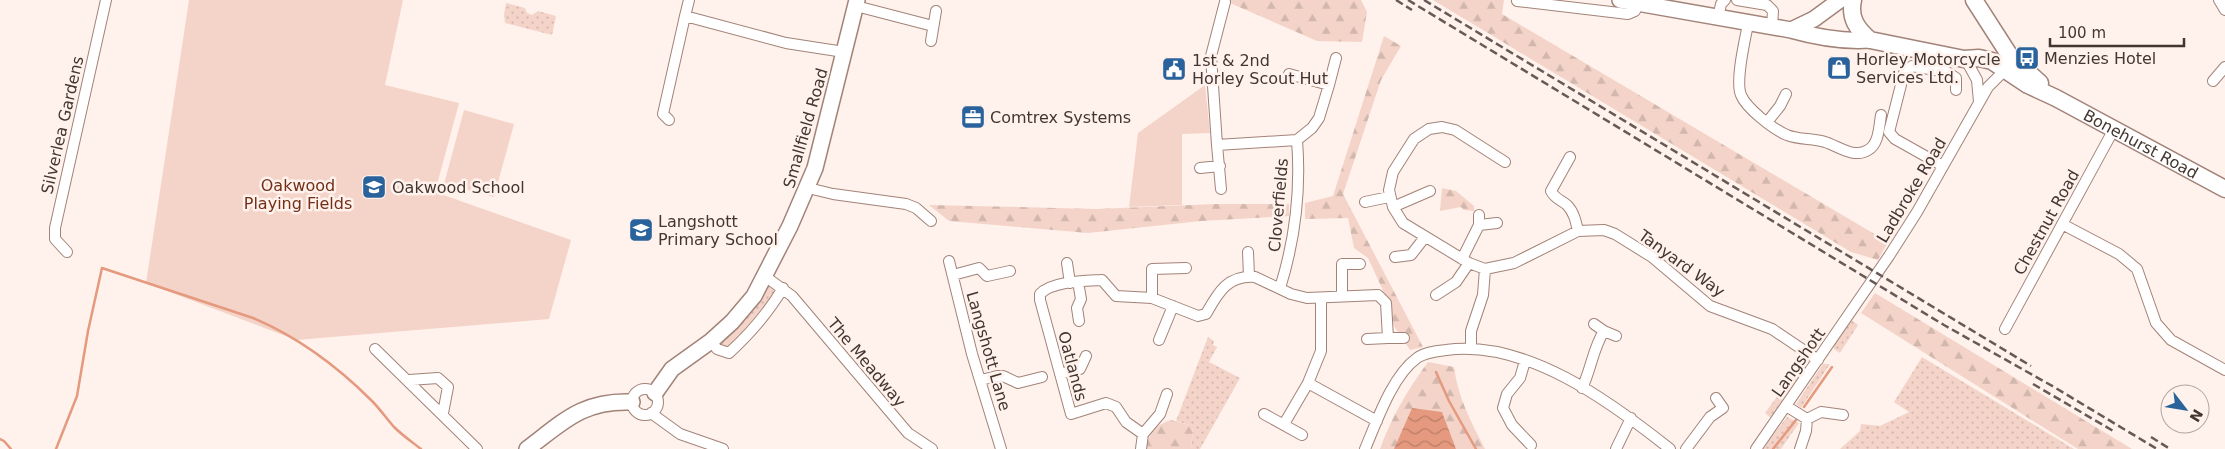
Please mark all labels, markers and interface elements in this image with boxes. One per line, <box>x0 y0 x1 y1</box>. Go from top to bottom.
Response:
scale bar <box>2050 15 2184 47</box>
text: 100 m <box>2058 24 2106 42</box>
bus stop icon: Menzies Hotel <box>2014 45 2040 71</box>
place label: Menzies Hotel <box>2044 49 2156 68</box>
place label: Horley Motorcycle Services Ltd. <box>1856 50 2000 87</box>
place label: 1st & 2nd Horley Scout Hut <box>1192 51 1328 88</box>
street label: Silverlea Gardens <box>37 54 88 196</box>
shop icon: Horley Motorcycle Services Ltd. <box>1826 55 1852 81</box>
public building icon: 1st & 2nd Horley Scout Hut <box>1161 56 1187 82</box>
street label: Smallfield Road <box>779 66 832 190</box>
office icon: Comtrex Systems <box>960 104 986 130</box>
street label: Bonehurst Road <box>2080 106 2201 183</box>
place label: Comtrex Systems <box>990 108 1131 127</box>
street label: Ladbroke Road <box>1873 134 1950 246</box>
street label: Cloverfields <box>1265 157 1292 253</box>
street label: Chestnut Road <box>2010 166 2083 278</box>
school or university icon: Oakwood School <box>361 174 387 200</box>
park label: Oakwood Playing Fields <box>244 176 352 213</box>
place label: Oakwood School <box>392 178 525 197</box>
place label: Langshott Primary School <box>658 212 778 249</box>
school or university icon: Langshott Primary School <box>628 217 654 243</box>
street label: Tanyard Way <box>1634 225 1729 301</box>
street label: Langshott Lane <box>962 289 1015 413</box>
street label: The Meadway <box>823 313 910 411</box>
street label: Langshott <box>1768 324 1829 400</box>
street label: Oatlands <box>1054 329 1091 403</box>
north arrow <box>2160 384 2210 434</box>
text: N <box>2186 407 2206 425</box>

